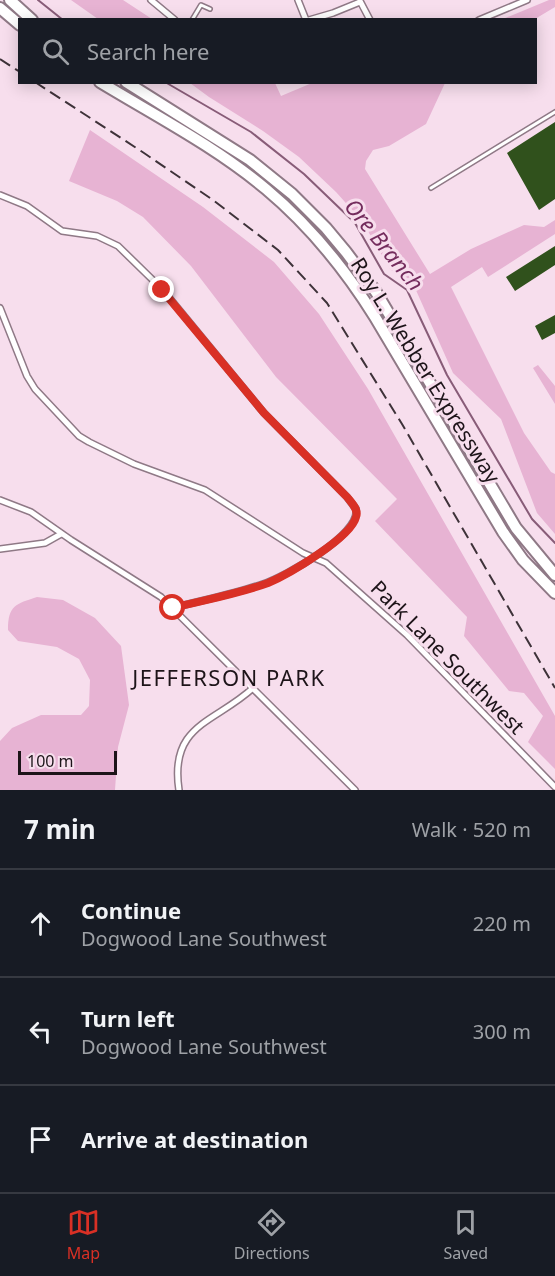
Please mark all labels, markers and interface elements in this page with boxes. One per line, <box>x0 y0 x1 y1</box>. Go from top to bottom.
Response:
search box <box>18 18 537 84</box>
icon: search <box>39 35 72 68</box>
text: Search here <box>87 36 209 66</box>
water label: Ore Branch <box>339 192 431 296</box>
street label: Roy L. Webber Expressway <box>345 252 507 488</box>
route end <box>148 276 174 302</box>
street label: Park Lane Southwest <box>365 574 531 740</box>
route start <box>159 594 185 620</box>
district label: JEFFERSON PARK <box>130 662 326 692</box>
scale bar <box>18 748 117 776</box>
text: 100 m <box>27 750 74 772</box>
text: 7 min <box>24 811 96 847</box>
text: Walk · 520 m <box>412 816 531 843</box>
text: Continue <box>81 895 181 925</box>
icon: ahead <box>24 907 57 940</box>
text: 220 m <box>473 910 531 937</box>
text: Dogwood Lane Southwest <box>81 925 327 952</box>
text: Turn left <box>81 1003 175 1033</box>
icon: left <box>24 1015 57 1048</box>
text: 300 m <box>473 1018 531 1045</box>
text: Dogwood Lane Southwest <box>81 1033 327 1060</box>
icon: arrive <box>24 1123 57 1156</box>
text: Arrive at destination <box>81 1124 308 1154</box>
tab: Map <box>67 1206 100 1264</box>
tab: Directions <box>234 1206 310 1264</box>
tab: Saved <box>443 1206 488 1264</box>

